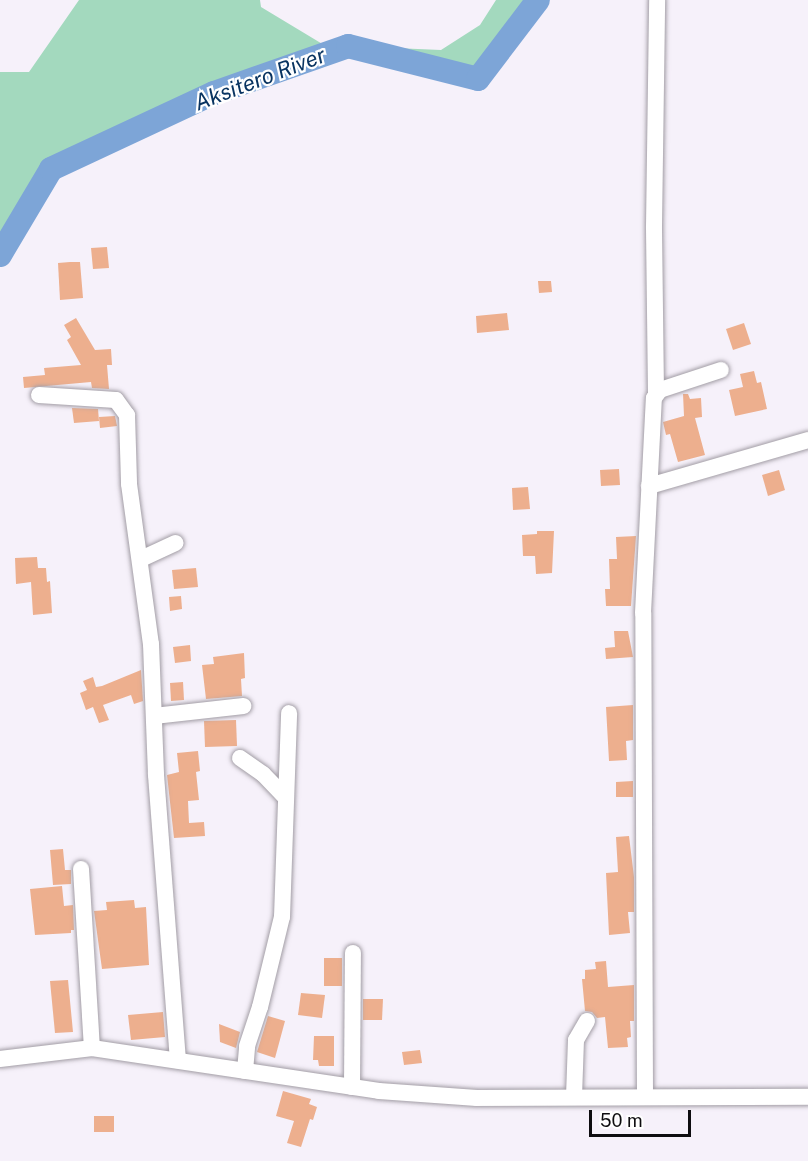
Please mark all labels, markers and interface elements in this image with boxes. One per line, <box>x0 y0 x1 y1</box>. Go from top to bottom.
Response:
water label: Aksitero River <box>191 42 329 116</box>
scale bar <box>592 1098 694 1136</box>
text: 50 m <box>600 1110 643 1131</box>

